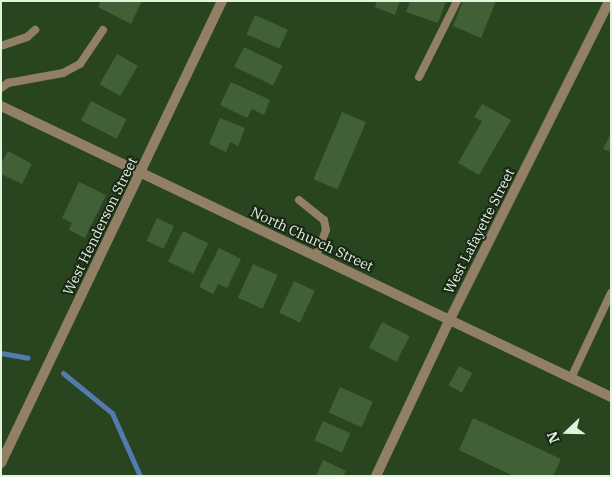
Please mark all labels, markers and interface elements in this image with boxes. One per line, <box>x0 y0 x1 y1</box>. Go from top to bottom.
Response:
street label: West Henderson Street <box>59 154 141 298</box>
street label: West Lafayette Street <box>440 166 518 296</box>
street label: North Church Street <box>248 203 376 275</box>
north arrow <box>542 407 592 457</box>
text: N <box>543 429 563 446</box>

